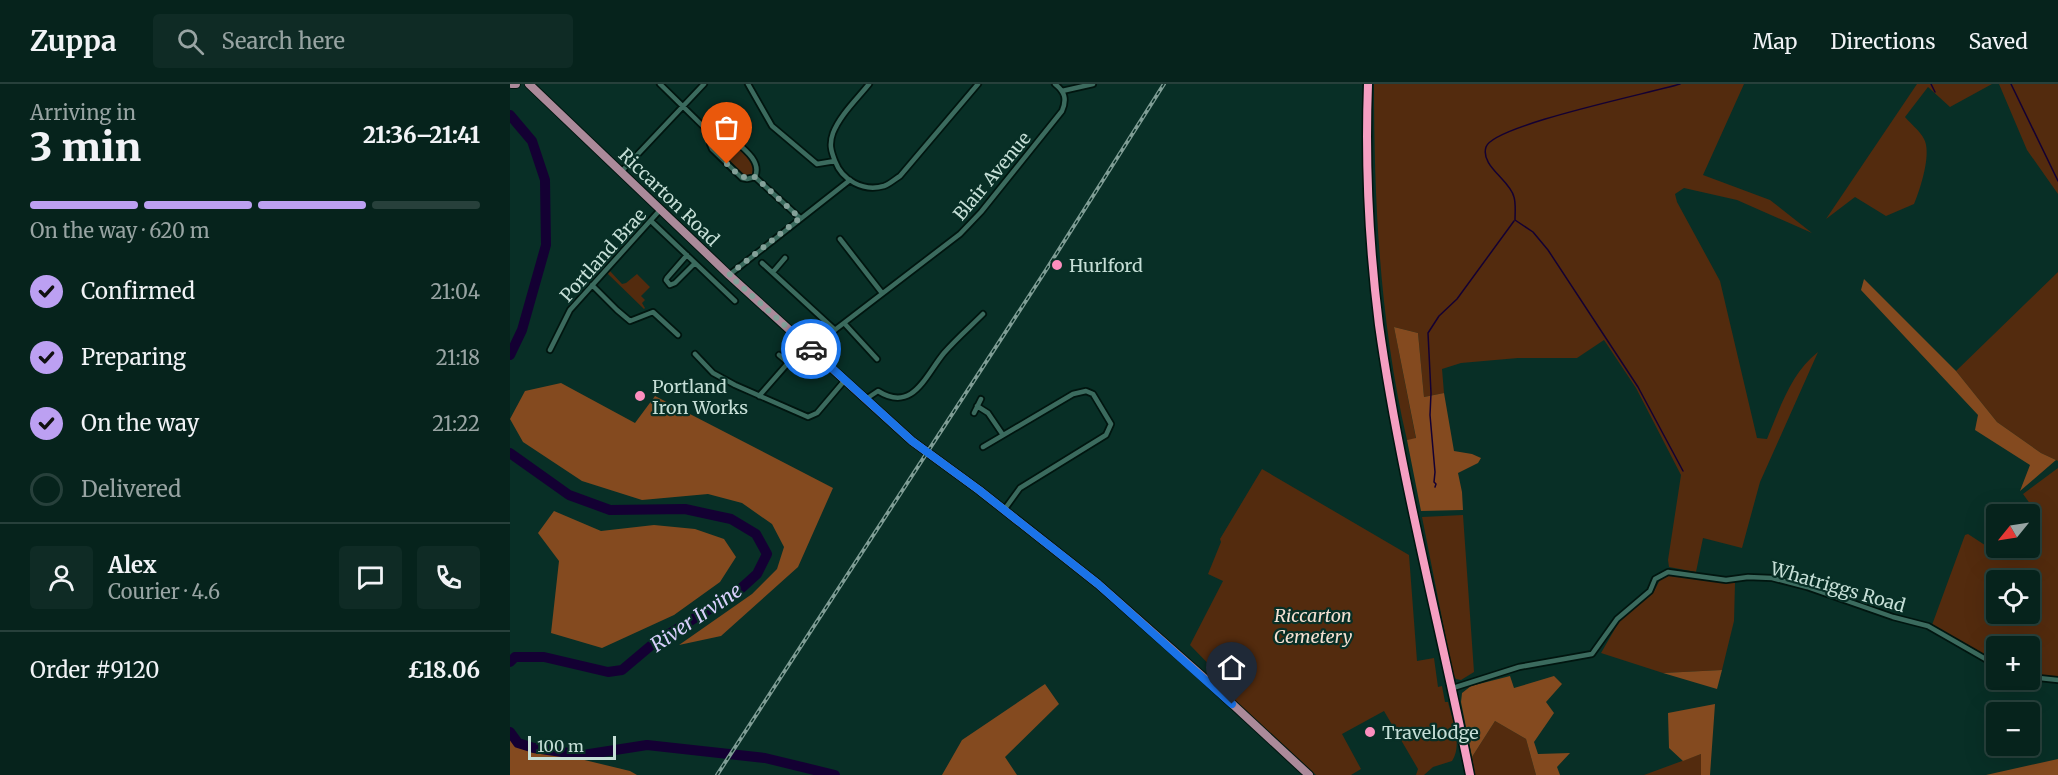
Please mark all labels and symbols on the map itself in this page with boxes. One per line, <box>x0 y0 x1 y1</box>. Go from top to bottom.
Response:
pin <box>701 102 752 164</box>
street label: Blair Avenue <box>948 127 1036 225</box>
street label: Riccarton Road <box>614 143 724 251</box>
street label: Portland Brae <box>555 203 651 307</box>
place label: Hurlford <box>1069 254 1143 277</box>
marker: Hurlford <box>1050 258 1064 272</box>
courier <box>781 319 841 379</box>
place label: Portland Iron Works <box>652 375 748 419</box>
marker: Portland Iron Works <box>633 389 647 403</box>
north arrow <box>1986 504 2040 558</box>
street label: Whatriggs Road <box>1767 556 1908 617</box>
water label: River Irvine <box>645 577 747 657</box>
park label: Riccarton Cemetery <box>1274 604 1352 648</box>
pin <box>1206 642 1257 704</box>
place label: Travelodge <box>1382 721 1479 744</box>
marker: Travelodge <box>1363 725 1377 739</box>
scale bar <box>528 733 616 760</box>

